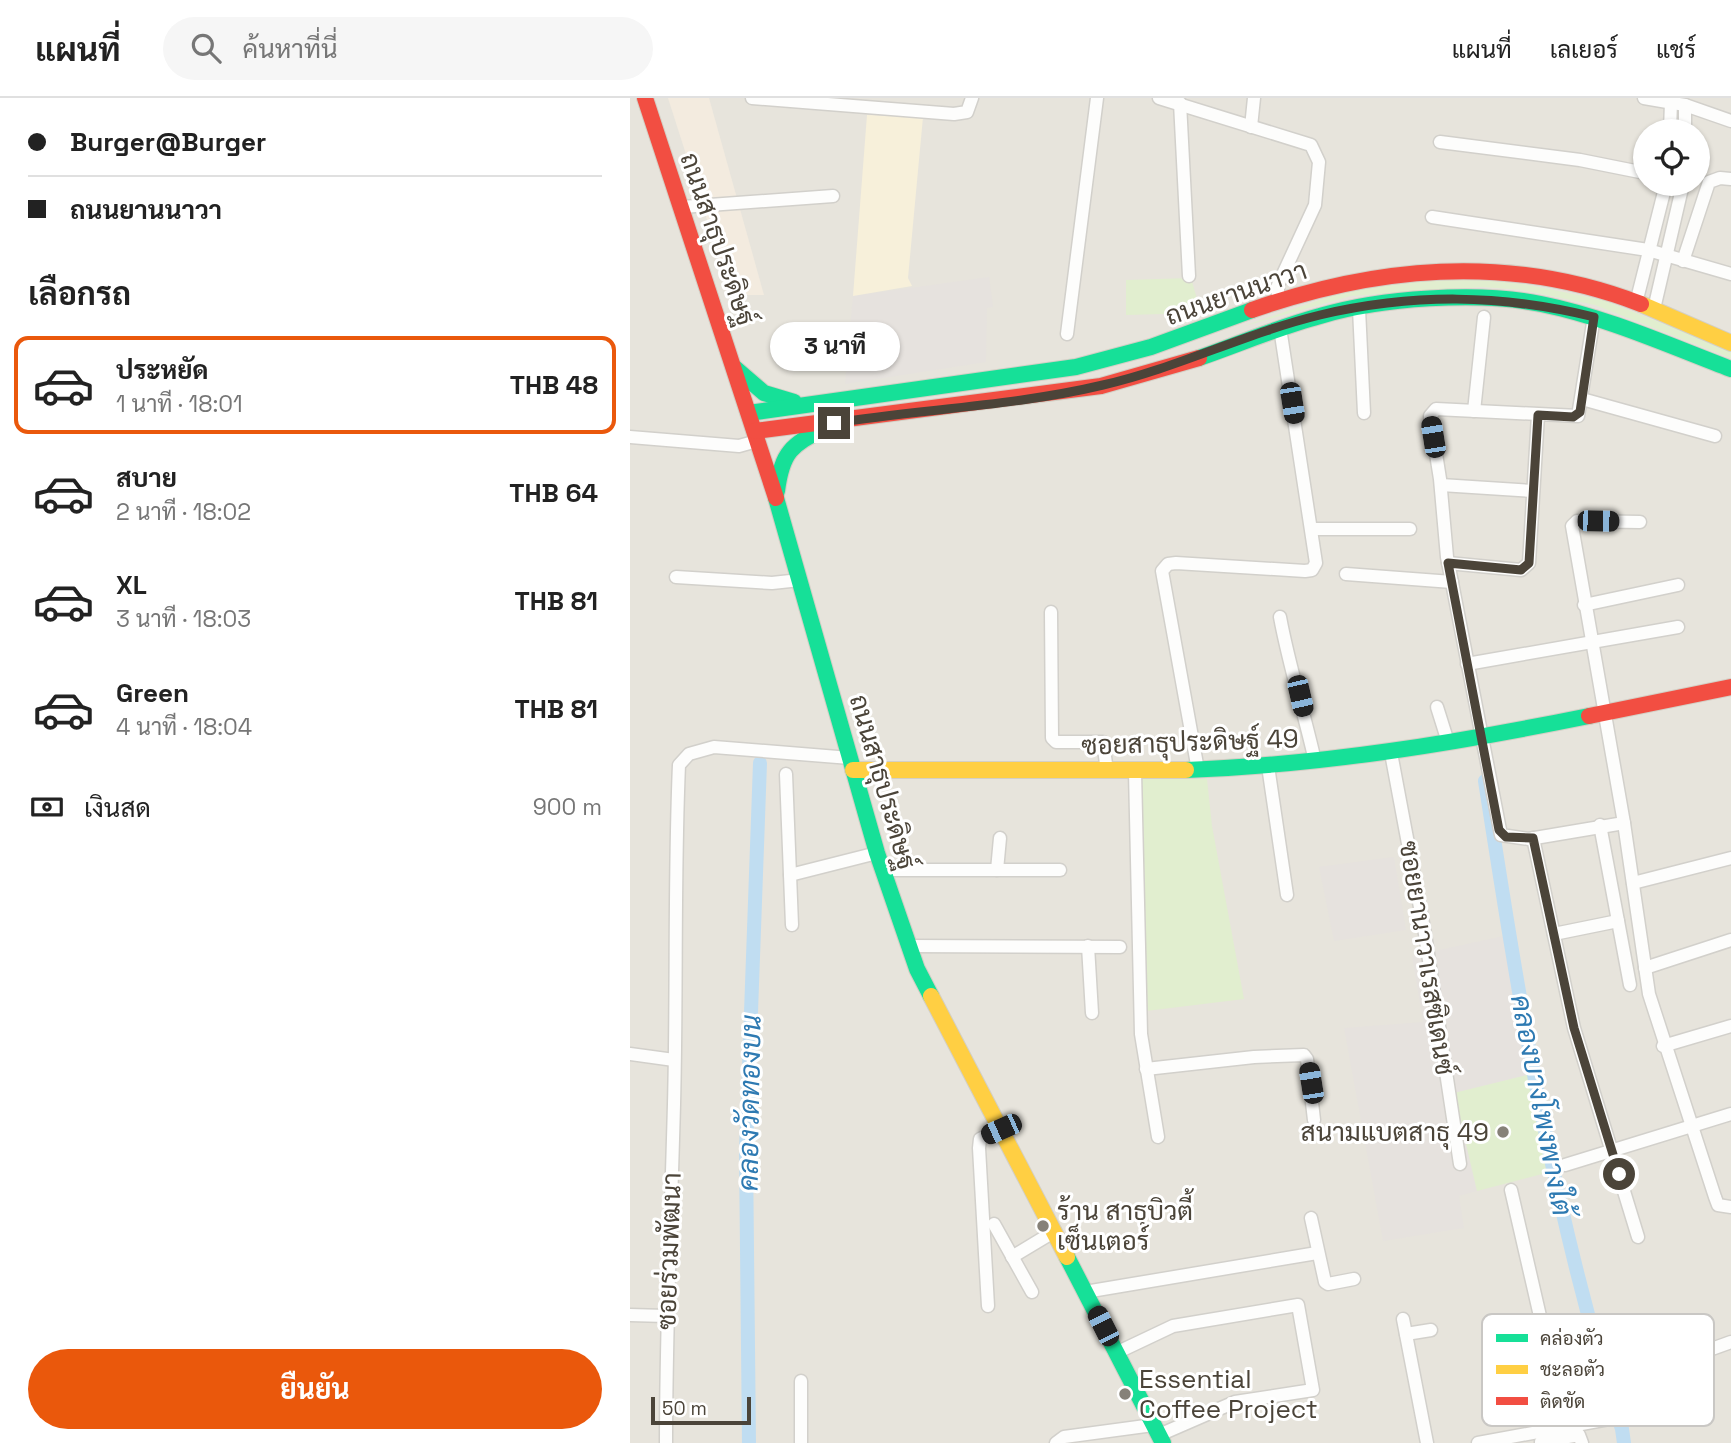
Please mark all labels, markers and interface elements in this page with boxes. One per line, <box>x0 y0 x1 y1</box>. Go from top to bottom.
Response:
search box <box>163 17 653 80</box>
text: แผนที่ <box>35 29 121 71</box>
icon: search <box>187 29 225 67</box>
text: ค้นหาที่นี่ <box>243 32 338 66</box>
text: แผนที่ <box>1452 34 1512 65</box>
text: เลเยอร์ <box>1550 34 1618 65</box>
text: แชร์ <box>1656 34 1696 65</box>
map controls <box>1633 119 1710 196</box>
button: locate <box>1633 119 1710 196</box>
text: Burger@Burger <box>70 125 266 159</box>
street label: ถนนสาธุประดิษฐ์ <box>672 148 763 330</box>
text: ถนนยานนาวา <box>70 193 222 227</box>
street label: ถนนยานนาวา <box>1161 253 1311 333</box>
text: เลือกรถ <box>28 274 131 314</box>
callout: 3 นาที <box>769 322 899 370</box>
text: 3 นาที <box>804 331 866 361</box>
text: ประหยัด <box>116 353 209 387</box>
icon: car <box>32 354 95 417</box>
text: THB 48 <box>510 368 598 402</box>
car <box>1279 381 1306 425</box>
text: 1 นาที · 18:01 <box>116 389 243 419</box>
route end <box>818 407 850 439</box>
car <box>1420 415 1447 459</box>
text: สบาย <box>116 461 177 495</box>
icon: car <box>32 462 95 525</box>
text: THB 64 <box>509 476 598 510</box>
text: 2 นาที · 18:02 <box>116 497 251 527</box>
car <box>1577 510 1620 532</box>
text: XL <box>116 568 147 602</box>
icon: car <box>32 570 95 633</box>
text: THB 81 <box>514 584 598 618</box>
text: 3 นาที · 18:03 <box>116 604 251 634</box>
car <box>1286 673 1315 719</box>
text: Green <box>116 676 189 710</box>
icon: car <box>32 678 95 741</box>
street label: ถนนสาธุประดิษฐ์ <box>841 691 924 874</box>
text: THB 81 <box>514 692 598 726</box>
text: 4 นาที · 18:04 <box>116 712 252 742</box>
street label: ซอยสาธุประดิษฐ์ 49 <box>1081 721 1299 764</box>
icon: cash <box>28 788 66 826</box>
text: เงินสด <box>84 791 151 825</box>
text: 900 m <box>533 792 602 822</box>
street label: ซอยยานาวาเรสซิเดนซ์ <box>1392 839 1462 1077</box>
water label: คลองบางโพงพางใต้ <box>1503 991 1583 1223</box>
water label: คลองวัดทองบน <box>729 1014 769 1192</box>
car <box>1298 1061 1325 1105</box>
car <box>978 1111 1025 1147</box>
place label: สนามแบตสาธุ 49 <box>1301 1115 1489 1150</box>
marker: สนามแบตสาธุ 49 <box>1495 1124 1511 1140</box>
route start <box>1603 1158 1635 1190</box>
street label: ซอยร่วมพัฒนา <box>649 1172 689 1330</box>
place label: ร้าน สาธุบิวตี้ เซ็นเตอร์ <box>1057 1188 1195 1258</box>
marker: ร้าน สาธุบิวตี้ เซ็นเตอร์ <box>1035 1218 1051 1234</box>
car <box>1085 1303 1122 1349</box>
legend <box>1482 1314 1714 1426</box>
text: คล่องตัว <box>1540 1326 1604 1351</box>
button: ยืนยัน <box>28 1349 602 1429</box>
text: ชะลอตัว <box>1540 1357 1605 1382</box>
place label: Essential Coffee Project <box>1139 1362 1318 1426</box>
marker: Essential Coffee Project <box>1117 1386 1133 1402</box>
text: ติดขัด <box>1540 1389 1585 1414</box>
scale bar <box>651 1394 751 1426</box>
text: 50 m <box>662 1396 707 1421</box>

